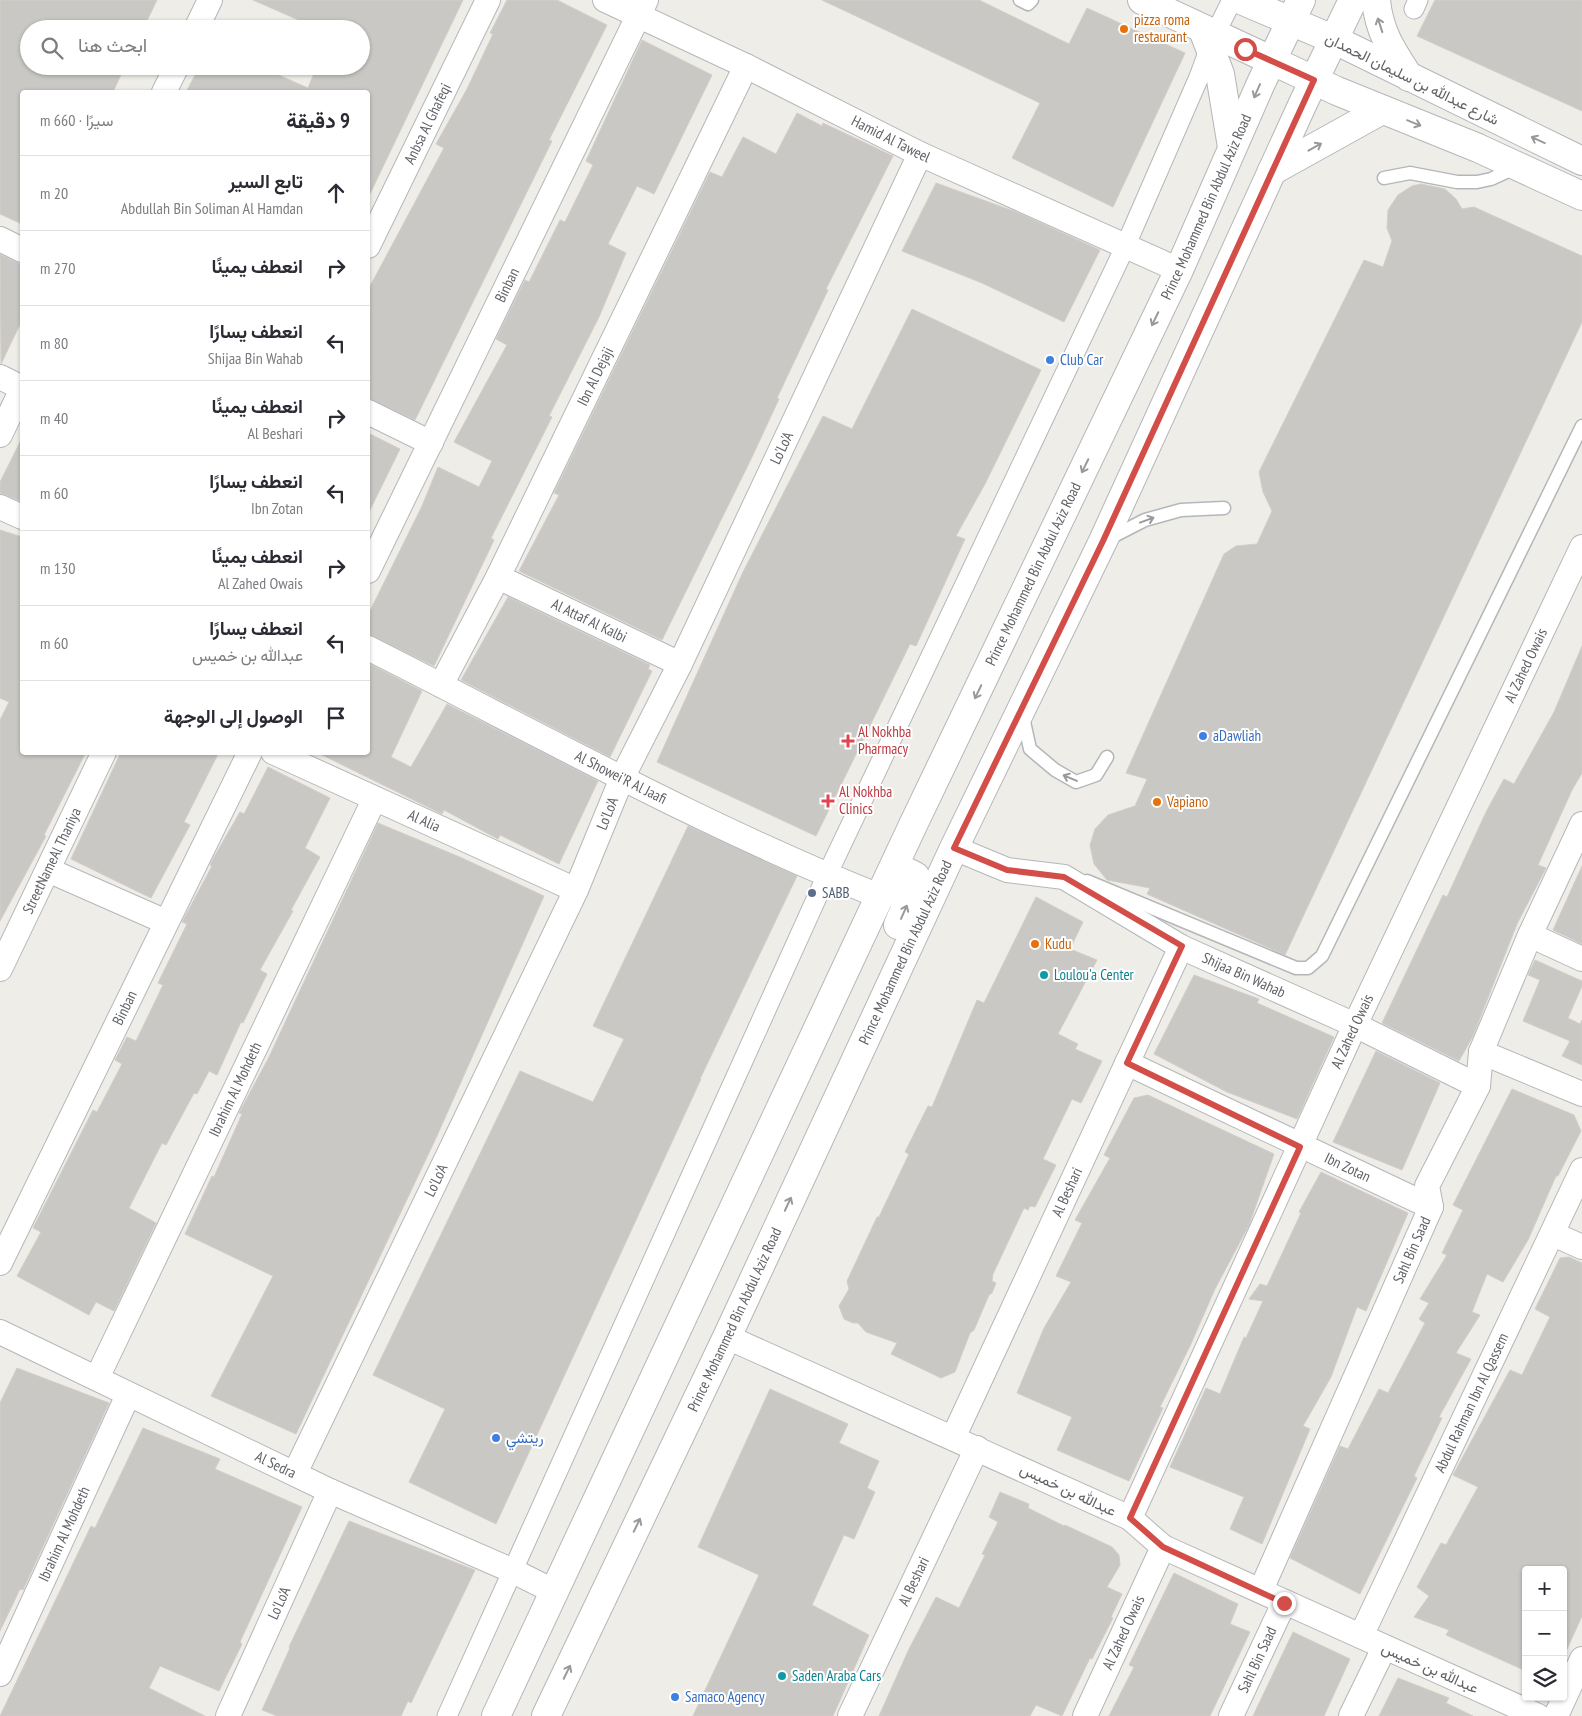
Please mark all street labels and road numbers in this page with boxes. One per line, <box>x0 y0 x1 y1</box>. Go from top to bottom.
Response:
street label: شارع عبدالله بن سليمان الحمدان <box>1321 28 1502 131</box>
street label: Anbsa Al Ghafeqi <box>399 80 455 167</box>
street label: Hamid Al Taweel <box>849 111 934 167</box>
street label: Prince Mohammed Bin Abdul Aziz Road <box>1156 111 1255 302</box>
street label: Binban <box>490 264 523 305</box>
street label: Ibn Al Dejaji <box>573 344 617 409</box>
street label: Lo'Lo'A <box>765 428 797 467</box>
street label: Prince Mohammed Bin Abdul Aziz Road <box>981 479 1085 669</box>
street label: Al Attaf Al Kalbi <box>549 594 630 646</box>
street label: Al Zahed Owais <box>1500 625 1551 705</box>
street label: Al Showei'R Al Jaafi <box>572 746 670 808</box>
street label: Lo'Lo'A <box>592 793 623 832</box>
street label: StreetNameAl Thaniya <box>18 804 85 917</box>
street label: Al Alia <box>405 805 443 836</box>
street label: Prince Mohammed Bin Abdul Aziz Road <box>854 857 956 1047</box>
street label: Shijaa Bin Wahab <box>1199 948 1289 1002</box>
street label: Binban <box>108 987 141 1028</box>
street label: Al Zahed Owais <box>1326 991 1377 1071</box>
street label: Ibrahim Al Mohdeth <box>204 1039 266 1140</box>
street label: Ibn Zotan <box>1322 1148 1374 1186</box>
street label: Lo'Lo'A <box>420 1160 452 1199</box>
street label: Al Beshari <box>1047 1164 1086 1220</box>
street label: Sahl Bin Saad <box>1388 1214 1435 1286</box>
street label: Prince Mohammed Bin Abdul Aziz Road <box>683 1224 785 1414</box>
street label: Abdul Rahman Ibn Al Qassem <box>1430 1330 1512 1476</box>
street label: Al Sedra <box>252 1446 299 1482</box>
street label: عبدالله بن خميس <box>1017 1459 1120 1521</box>
street label: Ibrahim Al Mohdeth <box>34 1483 94 1584</box>
street label: Al Beshari <box>894 1553 933 1609</box>
street label: Lo'Lo'A <box>263 1583 295 1622</box>
street label: Al Zahed Owais <box>1098 1592 1148 1673</box>
street label: Sahl Bin Saad <box>1233 1624 1281 1696</box>
street label: عبدالله بن خميس <box>1378 1638 1482 1698</box>

